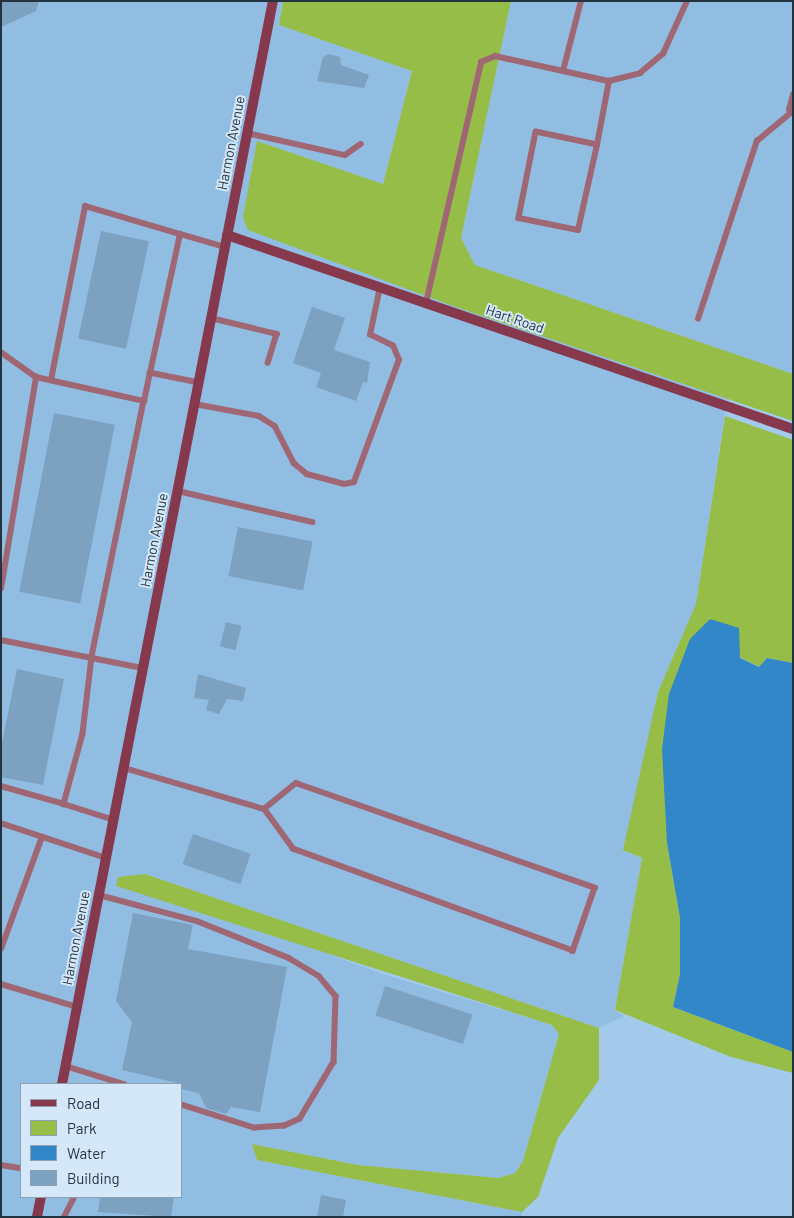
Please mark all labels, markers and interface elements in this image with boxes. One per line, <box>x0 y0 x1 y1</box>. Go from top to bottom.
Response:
street label: Harmon Avenue <box>214 95 248 191</box>
street label: Hart Road <box>484 301 546 337</box>
street label: Harmon Avenue <box>137 492 171 588</box>
street label: Harmon Avenue <box>59 890 93 986</box>
legend <box>20 1083 182 1198</box>
text: Road <box>67 1094 100 1112</box>
text: Park <box>67 1119 96 1137</box>
text: Water <box>67 1144 106 1162</box>
text: Building <box>67 1169 120 1187</box>

